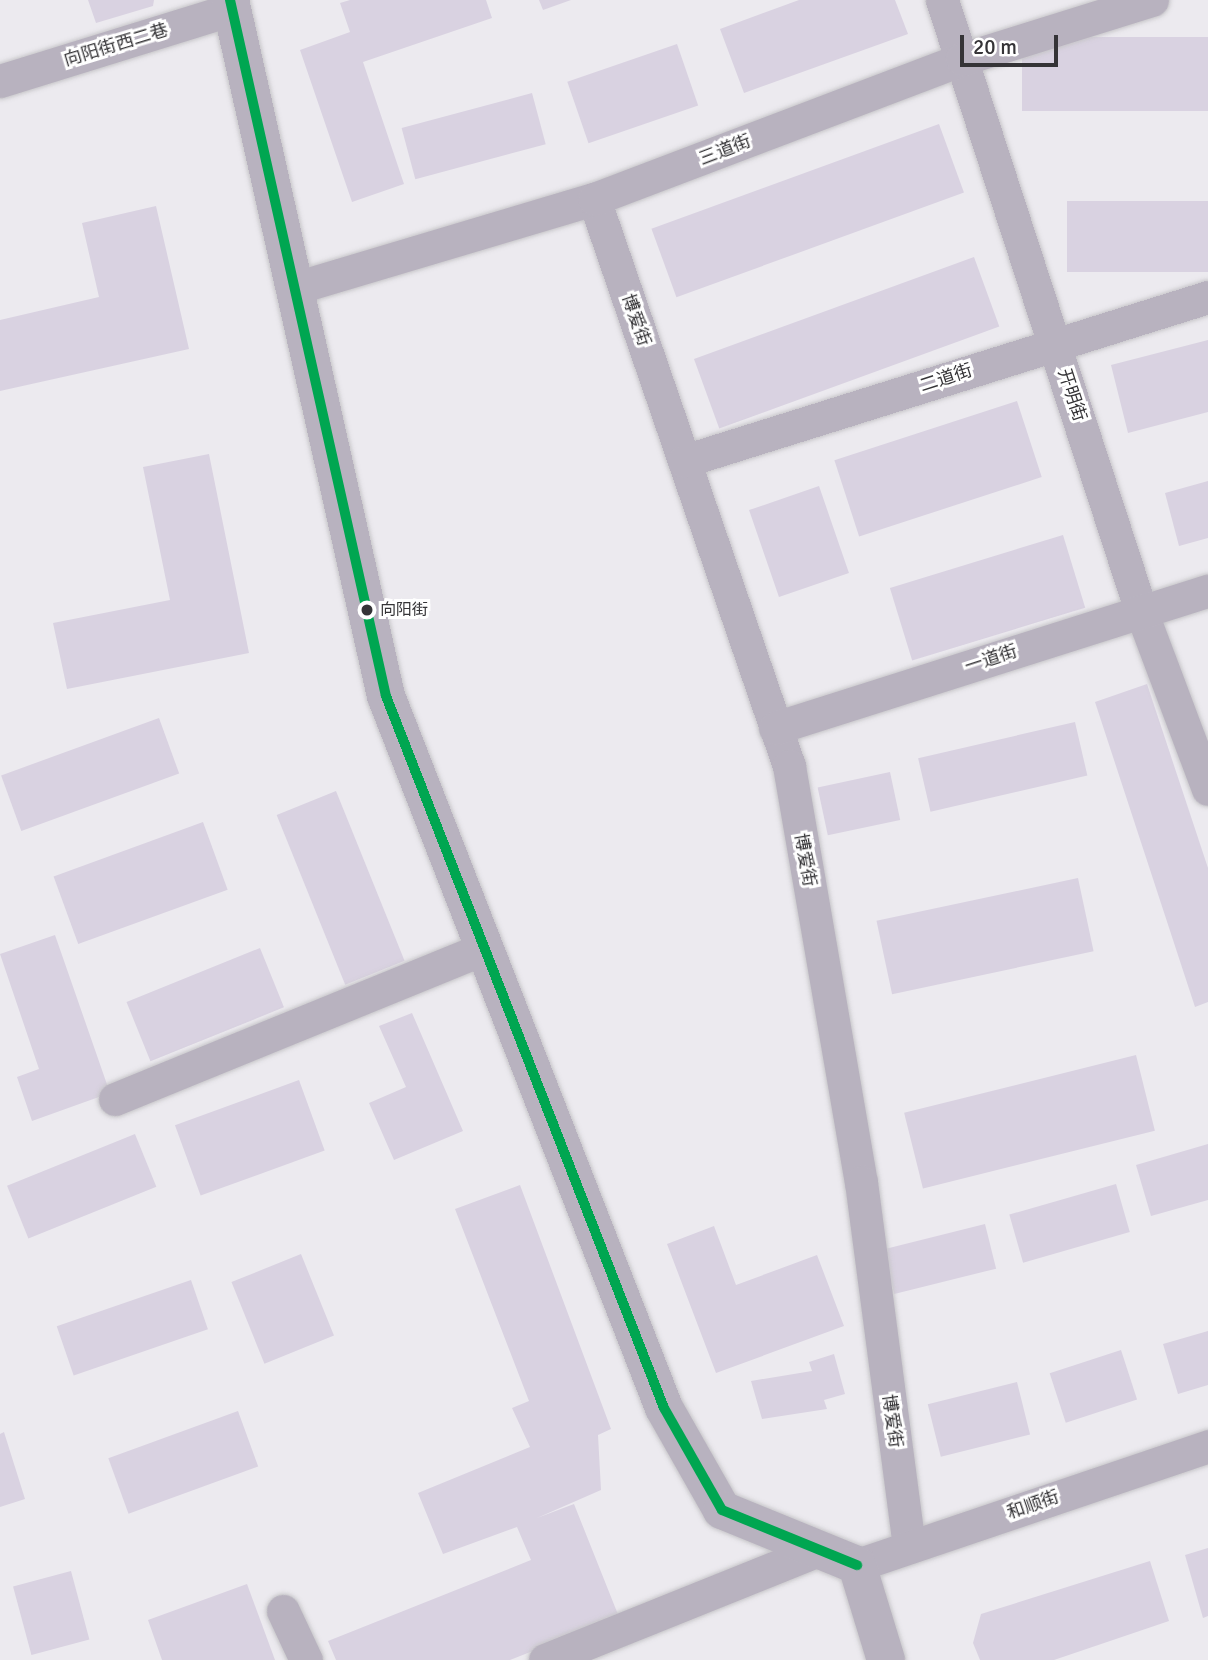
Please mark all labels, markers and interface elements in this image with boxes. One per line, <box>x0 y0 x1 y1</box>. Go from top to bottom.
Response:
street label: 向阳街西二巷 <box>61 19 171 71</box>
scale bar <box>963 21 1061 65</box>
text: 20 m <box>973 34 1017 60</box>
street label: 三道街 <box>696 130 754 170</box>
street label: 博爱街 <box>617 291 655 349</box>
street label: 二道街 <box>917 359 975 397</box>
street label: 开明街 <box>1053 366 1091 424</box>
place label: 向阳街 <box>380 600 428 620</box>
marker: 向阳街 <box>360 603 374 617</box>
street label: 一道街 <box>962 640 1020 678</box>
street label: 博爱街 <box>790 832 820 888</box>
street label: 博爱街 <box>878 1393 906 1449</box>
street label: 和顺街 <box>1004 1486 1062 1524</box>

